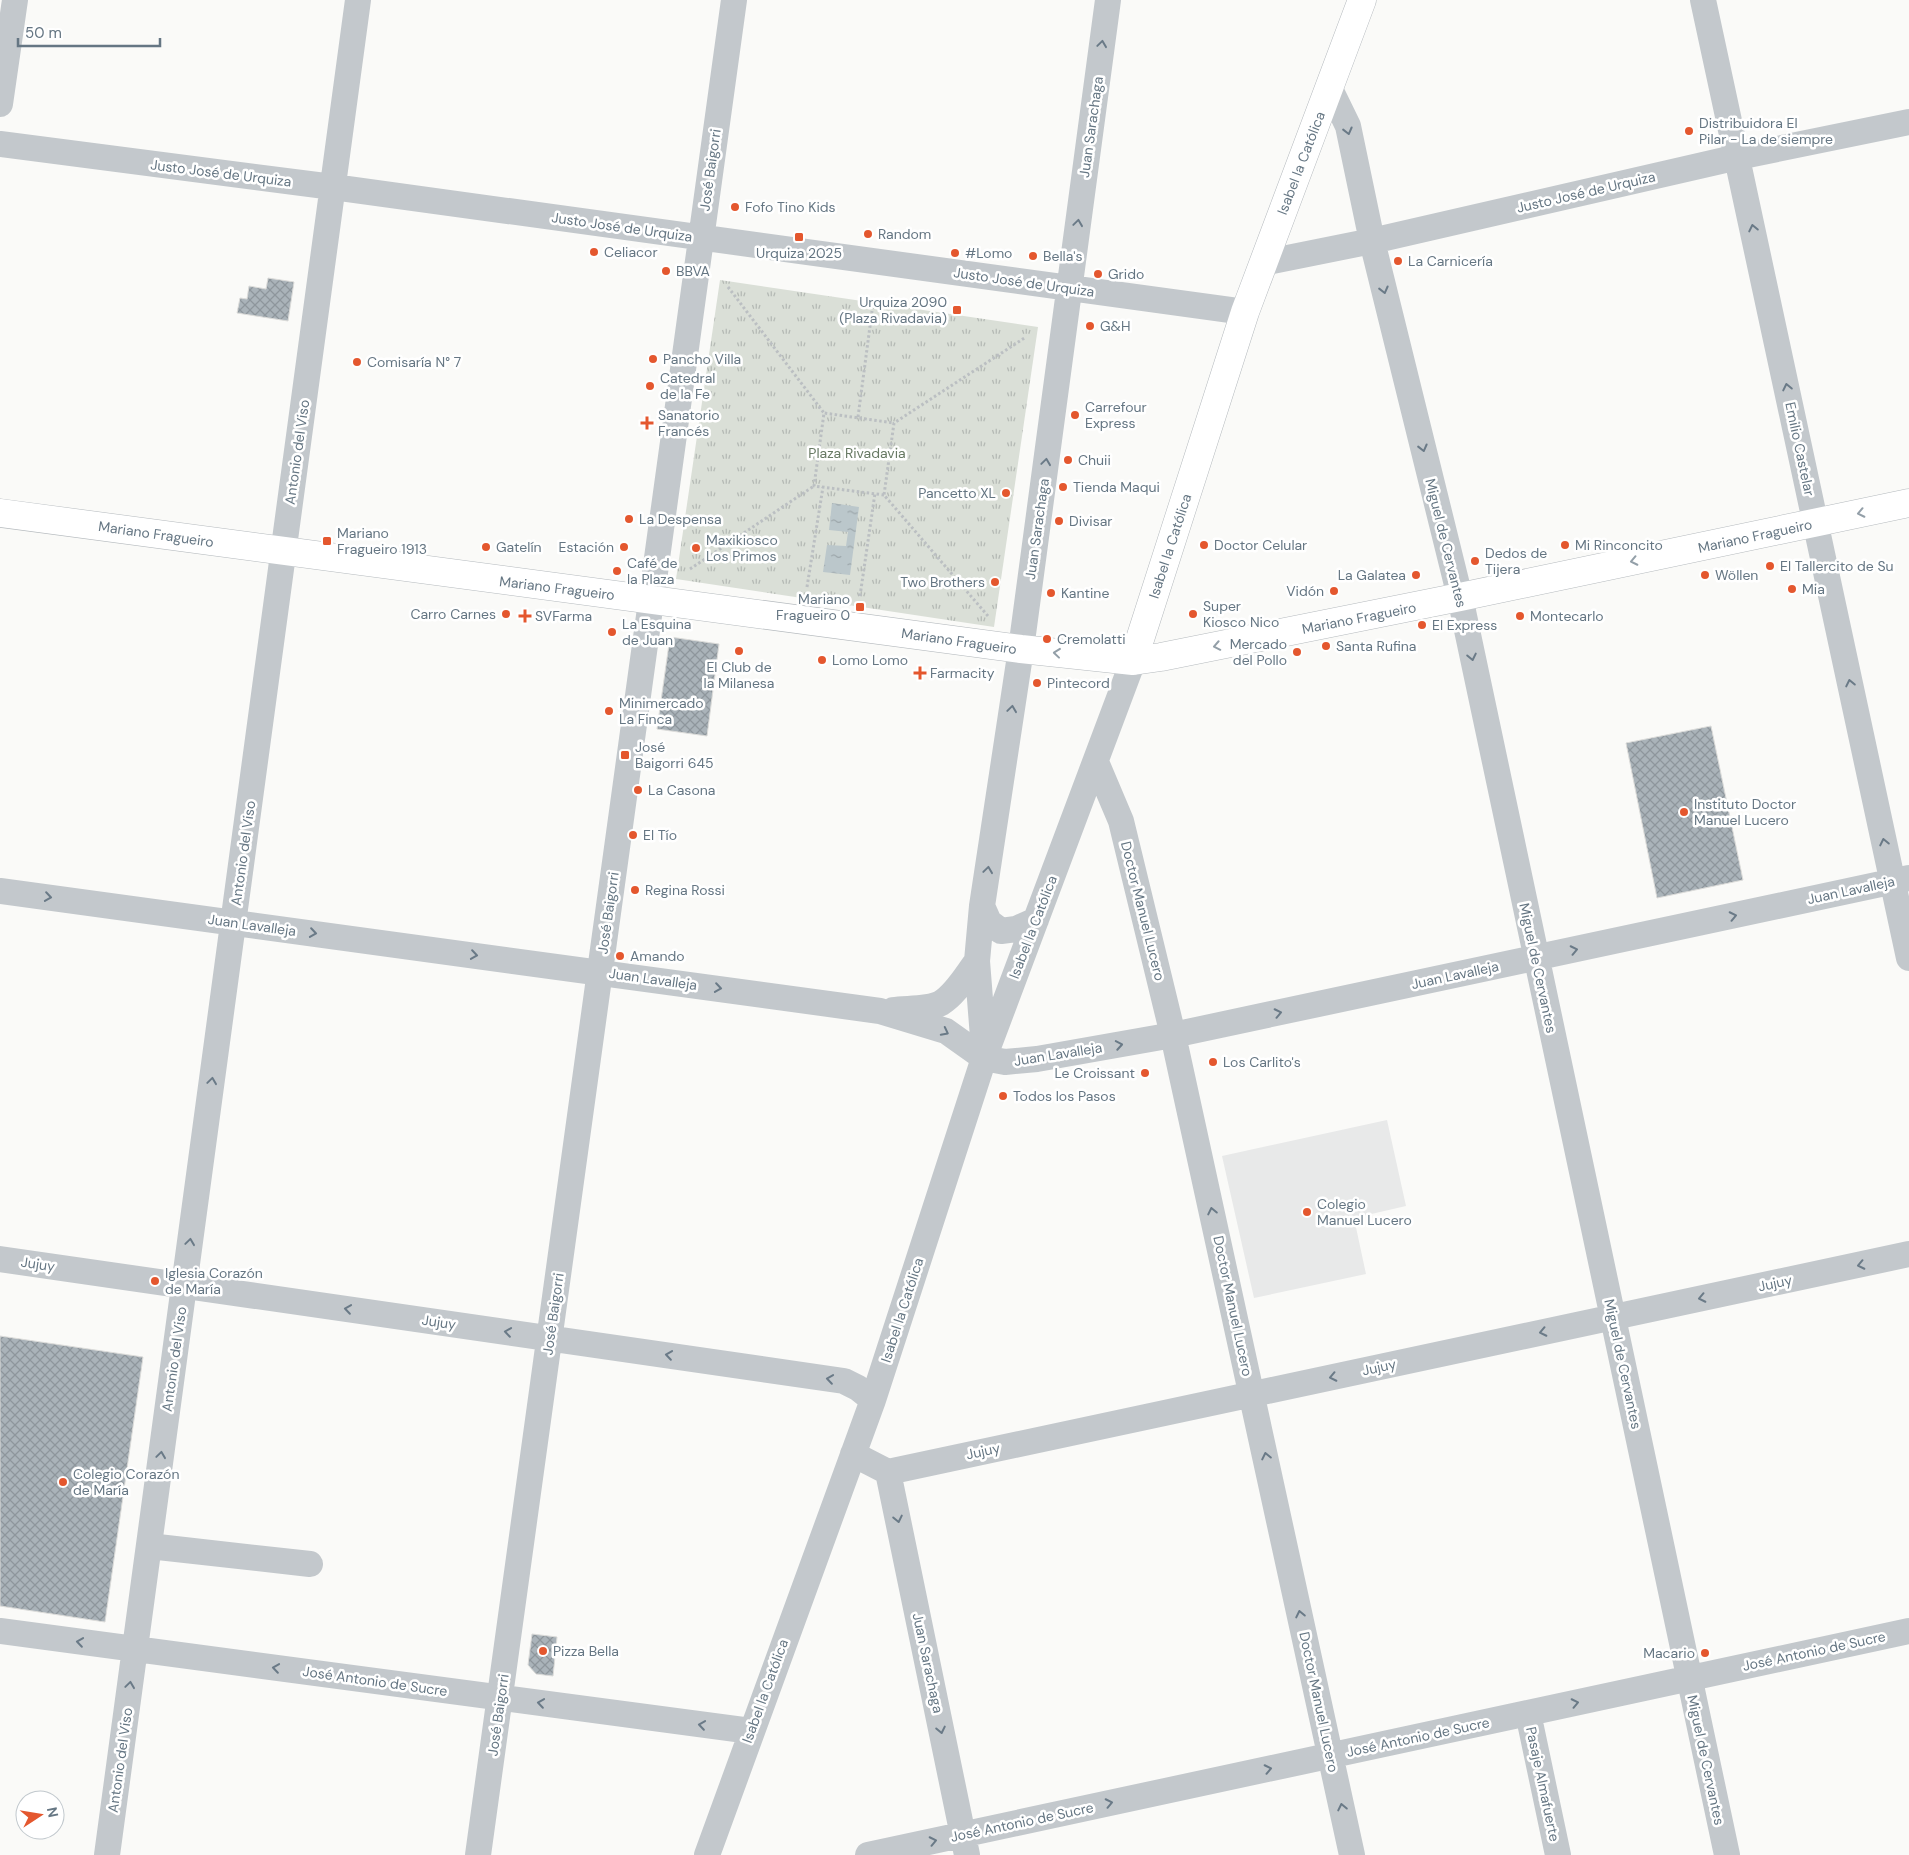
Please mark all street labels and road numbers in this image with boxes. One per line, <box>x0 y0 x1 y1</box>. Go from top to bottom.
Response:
street label: Juan Sarachaga <box>1075 75 1107 179</box>
street label: Isabel la Católica <box>1273 109 1329 217</box>
street label: José Baigorri <box>695 128 725 212</box>
street label: Justo José de Urquiza <box>150 155 292 191</box>
street label: Justo José de Urquiza <box>1515 167 1657 217</box>
street label: Justo José de Urquiza <box>551 208 693 246</box>
street label: Justo José de Urquiza <box>953 263 1095 301</box>
street label: Antonio del Viso <box>281 398 313 506</box>
street label: Emilio Castelar <box>1781 400 1819 498</box>
street label: Juan Sarachaga <box>1021 477 1053 581</box>
street label: Miguel de Cervantes <box>1421 477 1471 609</box>
street label: Isabel la Católica <box>1145 491 1195 601</box>
street label: Mariano Fragueiro <box>1696 515 1814 557</box>
street label: Mariano Fragueiro <box>97 517 215 551</box>
street label: Mariano Fragueiro <box>498 572 616 604</box>
street label: Mariano Fragueiro <box>1300 598 1418 638</box>
street label: Mariano Fragueiro <box>900 624 1018 658</box>
street label: Antonio del Viso <box>227 799 259 907</box>
street label: Doctor Manuel Lucero <box>1117 839 1169 983</box>
street label: José Baigorri <box>593 871 623 955</box>
street label: Juan Lavalleja <box>1806 872 1896 908</box>
street label: Isabel la Católica <box>1005 873 1061 981</box>
street label: Miguel de Cervantes <box>1515 901 1561 1035</box>
street label: Juan Lavalleja <box>207 910 297 940</box>
street label: Juan Lavalleja <box>1410 957 1500 993</box>
street label: Juan Lavalleja <box>608 964 698 994</box>
street label: Juan Lavalleja <box>1013 1038 1103 1070</box>
street label: Doctor Manuel Lucero <box>1209 1234 1257 1378</box>
street label: Jujuy <box>20 1253 56 1275</box>
street label: Isabel la Católica <box>877 1255 927 1365</box>
street label: Jujuy <box>1756 1271 1794 1295</box>
street label: José Baigorri <box>538 1272 568 1356</box>
street label: Miguel de Cervantes <box>1600 1297 1646 1431</box>
street label: Antonio del Viso <box>158 1305 190 1413</box>
street label: Jujuy <box>421 1311 457 1333</box>
street label: Jujuy <box>1360 1355 1398 1379</box>
street label: Jujuy <box>964 1439 1002 1463</box>
street label: Juan Sarachaga <box>909 1611 947 1715</box>
street label: José Antonio de Sucre <box>1741 1627 1887 1675</box>
street label: Doctor Manuel Lucero <box>1295 1630 1343 1774</box>
street label: Isabel la Católica <box>738 1637 792 1745</box>
street label: José Antonio de Sucre <box>302 1662 449 1700</box>
street label: José Baigorri <box>483 1673 513 1757</box>
street label: Miguel de Cervantes <box>1683 1693 1729 1827</box>
street label: Antonio del Viso <box>104 1706 136 1814</box>
street label: José Antonio de Sucre <box>1345 1713 1491 1761</box>
street label: Pasaje Almafuerte <box>1522 1725 1564 1843</box>
street label: José Antonio de Sucre <box>949 1798 1095 1846</box>

